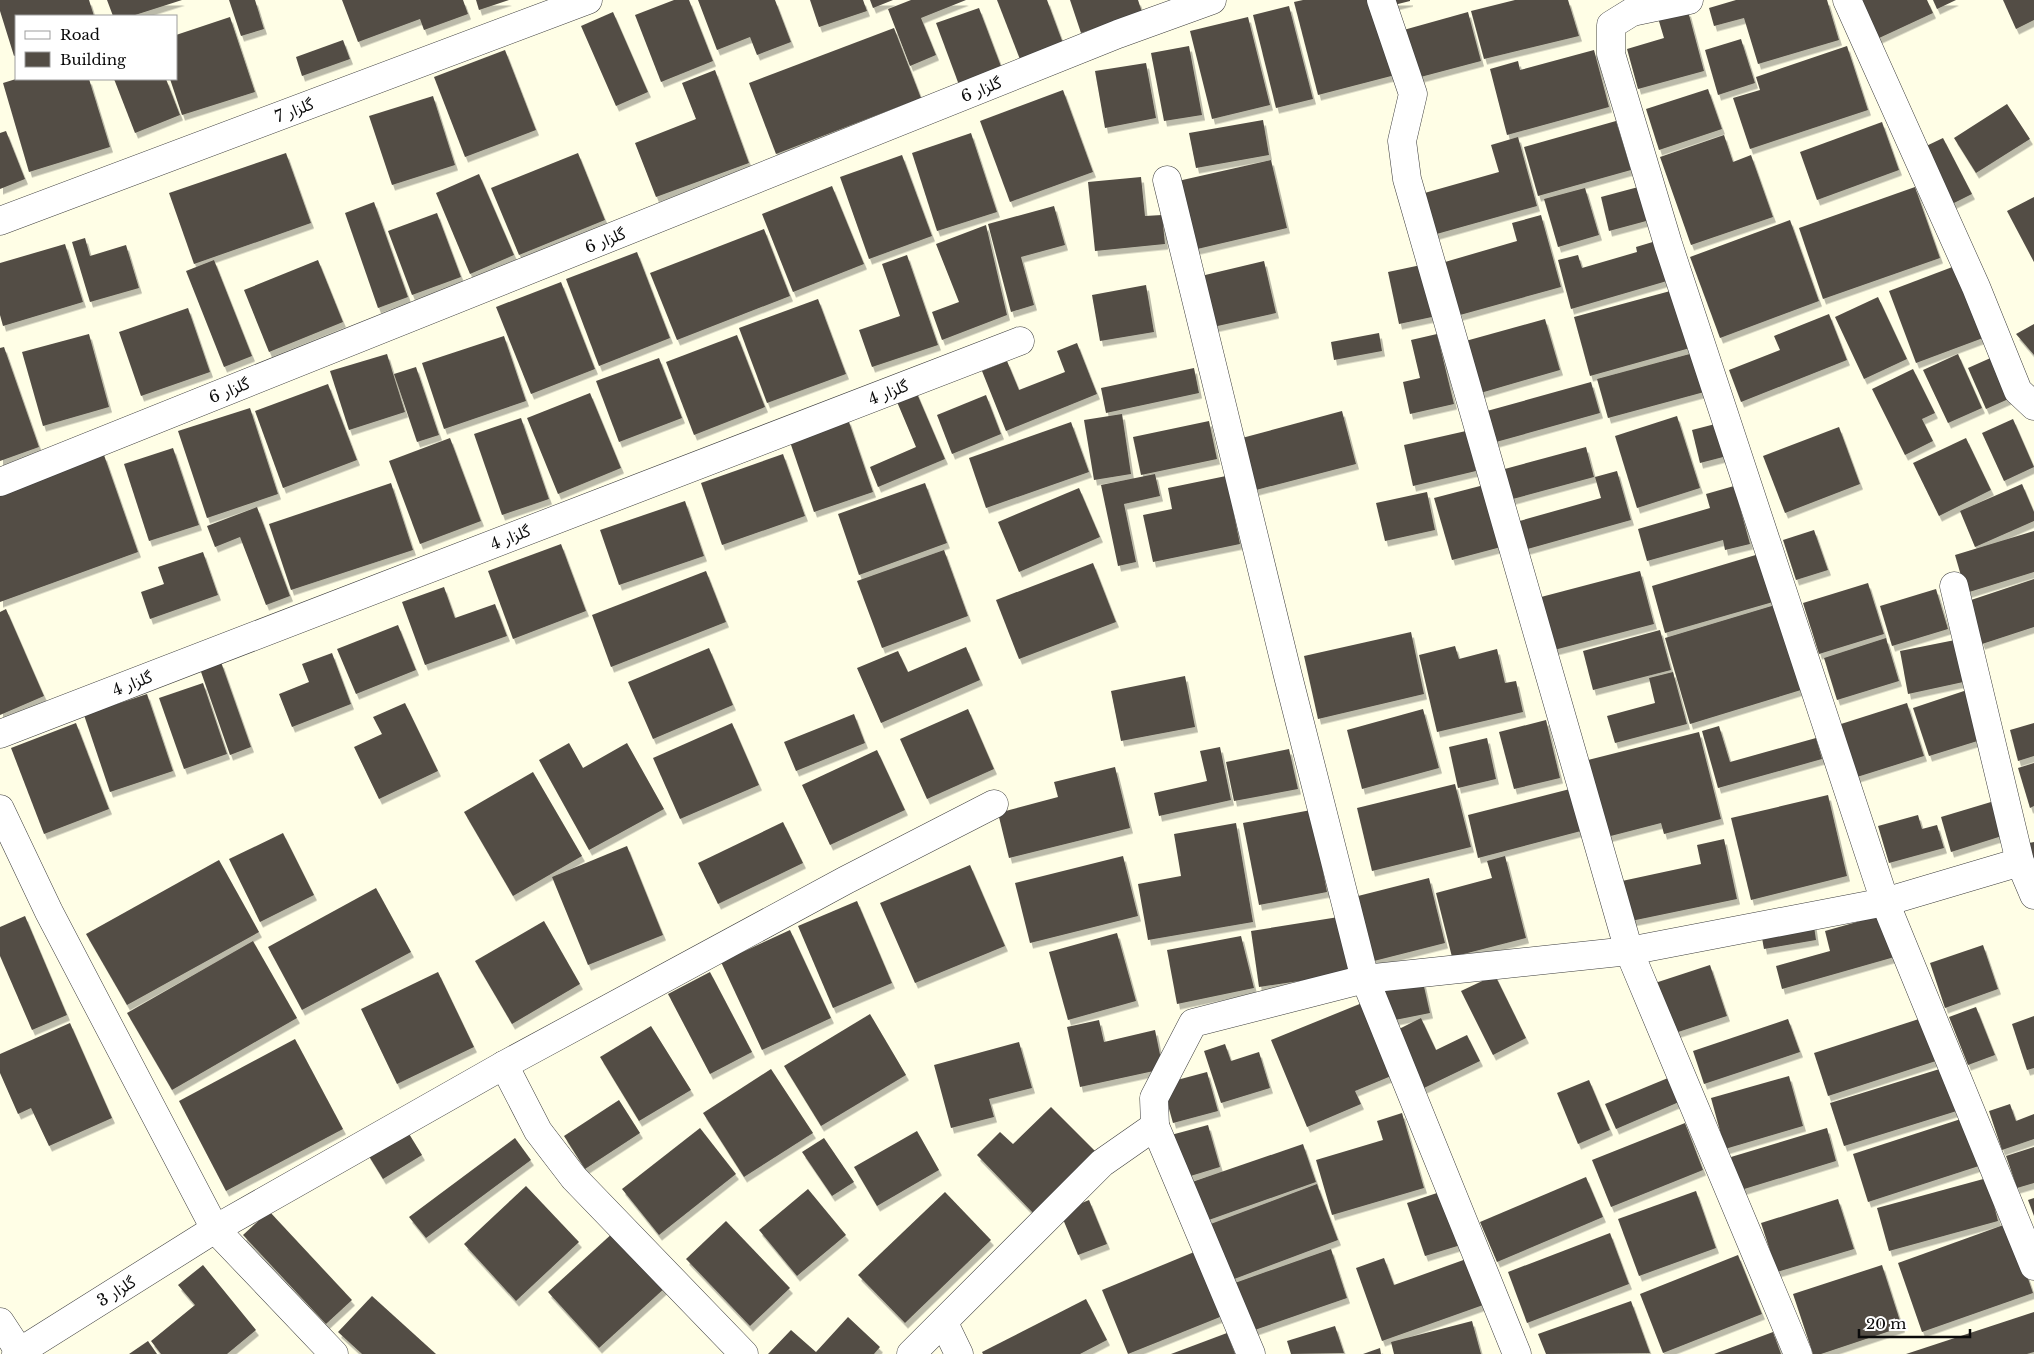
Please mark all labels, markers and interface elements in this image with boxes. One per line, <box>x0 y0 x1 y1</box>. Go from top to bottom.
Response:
legend <box>15 15 178 80</box>
text: Road <box>60 25 100 44</box>
text: Building <box>60 50 127 69</box>
street label: گلزار 6 <box>958 72 1005 106</box>
street label: گلزار 7 <box>272 93 316 126</box>
street label: گلزار 6 <box>582 223 629 257</box>
street label: گلزار 6 <box>206 373 253 407</box>
street label: گلزار 4 <box>865 375 911 409</box>
street label: گلزار 4 <box>487 520 533 554</box>
street label: گلزار 4 <box>109 666 155 700</box>
street label: گلزار 3 <box>93 1271 139 1310</box>
scale bar <box>1859 1306 1970 1338</box>
text: 20 m <box>1866 1314 1906 1333</box>

